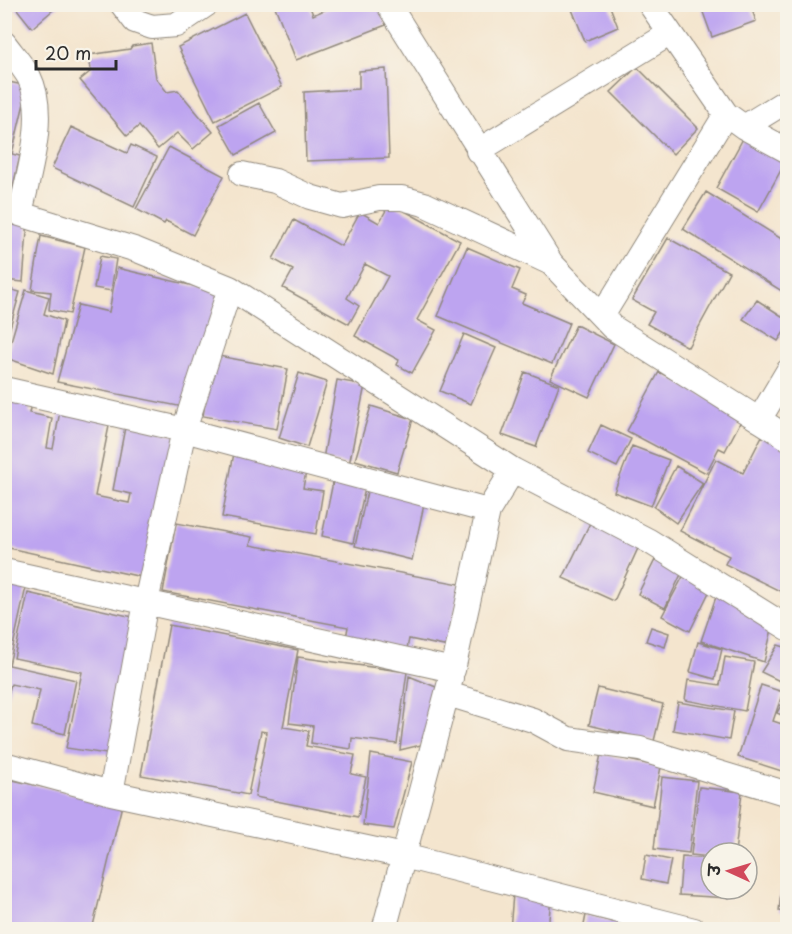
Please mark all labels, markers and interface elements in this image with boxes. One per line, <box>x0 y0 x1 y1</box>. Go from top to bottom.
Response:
scale bar <box>36 33 116 71</box>
text: 20 m <box>45 39 91 66</box>
north arrow <box>699 841 759 901</box>
text: उ <box>701 862 725 878</box>

